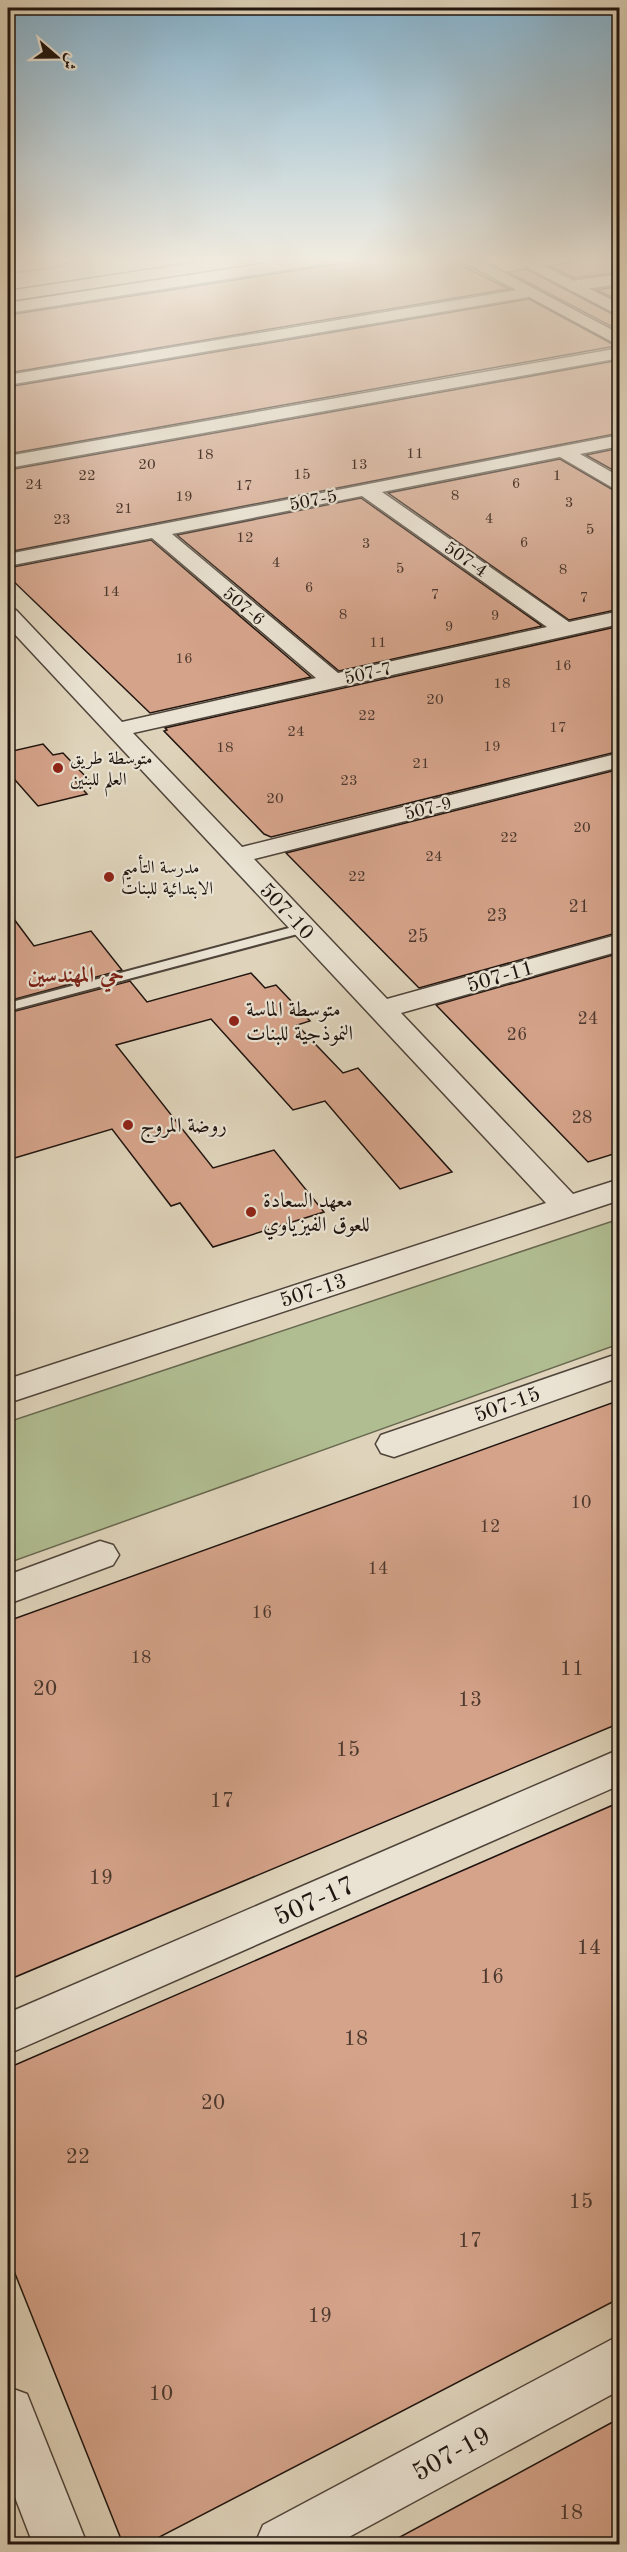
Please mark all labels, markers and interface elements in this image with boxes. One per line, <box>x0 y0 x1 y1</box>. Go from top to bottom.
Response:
north arrow <box>27 27 87 87</box>
text: ش <box>59 51 79 72</box>
house number: 11 <box>406 447 424 462</box>
house number: 18 <box>196 448 214 463</box>
house number: 20 <box>138 458 156 473</box>
house number: 13 <box>350 458 368 473</box>
house number: 15 <box>293 468 311 483</box>
house number: 22 <box>78 469 96 484</box>
house number: 1 <box>553 469 561 484</box>
house number: 6 <box>512 477 520 492</box>
house number: 24 <box>25 478 43 493</box>
house number: 17 <box>235 479 253 494</box>
street label: 507-5 <box>288 488 339 514</box>
house number: 8 <box>451 489 459 504</box>
house number: 19 <box>175 490 193 505</box>
house number: 3 <box>565 496 573 511</box>
house number: 21 <box>115 502 133 517</box>
house number: 4 <box>485 512 493 527</box>
house number: 23 <box>53 513 71 528</box>
house number: 5 <box>586 523 594 538</box>
house number: 12 <box>236 531 254 546</box>
house number: 6 <box>520 536 528 551</box>
house number: 3 <box>362 537 370 552</box>
street label: 507-4 <box>440 539 490 581</box>
house number: 4 <box>272 556 280 571</box>
house number: 5 <box>396 562 404 577</box>
house number: 8 <box>559 563 567 578</box>
house number: 6 <box>305 581 313 596</box>
street label: 507-6 <box>219 584 268 629</box>
house number: 14 <box>102 585 120 600</box>
house number: 7 <box>431 588 439 603</box>
house number: 7 <box>580 591 588 606</box>
house number: 8 <box>339 608 347 623</box>
house number: 9 <box>491 609 499 624</box>
house number: 9 <box>445 620 453 635</box>
house number: 11 <box>369 636 387 651</box>
house number: 16 <box>175 652 193 667</box>
house number: 16 <box>554 659 572 674</box>
street label: 507-7 <box>343 660 394 688</box>
house number: 18 <box>493 677 511 692</box>
house number: 20 <box>426 693 444 708</box>
house number: 22 <box>358 709 376 724</box>
house number: 17 <box>549 721 567 736</box>
house number: 24 <box>287 725 305 740</box>
house number: 19 <box>483 740 501 755</box>
house number: 18 <box>216 741 234 756</box>
place label: متوسطة طريق العلم للبنين <box>70 750 153 797</box>
house number: 21 <box>412 757 430 772</box>
marker: متوسطة طريق العلم للبنين <box>51 761 65 775</box>
house number: 23 <box>340 774 358 789</box>
house number: 20 <box>266 792 284 807</box>
street label: 507-9 <box>403 794 454 824</box>
house number: 20 <box>573 821 591 836</box>
house number: 22 <box>500 831 518 846</box>
house number: 24 <box>425 850 443 865</box>
place label: مدرسة التأميم الابتدائية للبنات <box>121 854 213 899</box>
marker: مدرسة التأميم الابتدائية للبنات <box>102 870 116 884</box>
house number: 22 <box>348 870 366 885</box>
street label: 507-10 <box>255 880 317 944</box>
house number: 21 <box>569 898 589 916</box>
house number: 23 <box>487 907 507 925</box>
house number: 25 <box>408 928 428 946</box>
street label: 507-11 <box>465 958 536 997</box>
district label: حي المهندسين <box>28 965 124 993</box>
place label: متوسطة الماسة النموذجية للبنات <box>246 1000 353 1046</box>
house number: 24 <box>578 1010 598 1028</box>
marker: متوسطة الماسة النموذجية للبنات <box>227 1014 241 1028</box>
house number: 26 <box>507 1026 527 1044</box>
house number: 28 <box>572 1109 592 1127</box>
place label: روضة المروج <box>140 1116 227 1144</box>
marker: روضة المروج <box>121 1118 135 1132</box>
place label: معهد السعادة للعوق الفيزياوي <box>263 1191 370 1240</box>
marker: معهد السعادة للعوق الفيزياوي <box>244 1205 258 1219</box>
street label: 507-13 <box>278 1271 349 1312</box>
street label: 507-15 <box>472 1384 543 1427</box>
house number: 10 <box>571 1494 591 1512</box>
house number: 12 <box>480 1518 500 1536</box>
house number: 14 <box>368 1560 388 1578</box>
house number: 16 <box>252 1604 272 1622</box>
house number: 18 <box>131 1649 151 1667</box>
house number: 11 <box>560 1659 584 1680</box>
house number: 20 <box>33 1679 57 1700</box>
house number: 13 <box>458 1690 482 1711</box>
house number: 15 <box>336 1740 360 1761</box>
house number: 17 <box>210 1791 234 1812</box>
house number: 19 <box>89 1868 113 1889</box>
street label: 507-17 <box>271 1873 359 1931</box>
house number: 14 <box>577 1938 601 1959</box>
house number: 16 <box>480 1967 504 1988</box>
house number: 18 <box>344 2029 368 2050</box>
house number: 20 <box>201 2093 225 2114</box>
house number: 22 <box>66 2147 90 2168</box>
house number: 15 <box>569 2192 593 2213</box>
house number: 17 <box>458 2231 482 2252</box>
house number: 19 <box>308 2306 332 2327</box>
house number: 10 <box>149 2384 173 2405</box>
street label: 507-19 <box>408 2423 495 2487</box>
house number: 18 <box>559 2503 583 2524</box>

